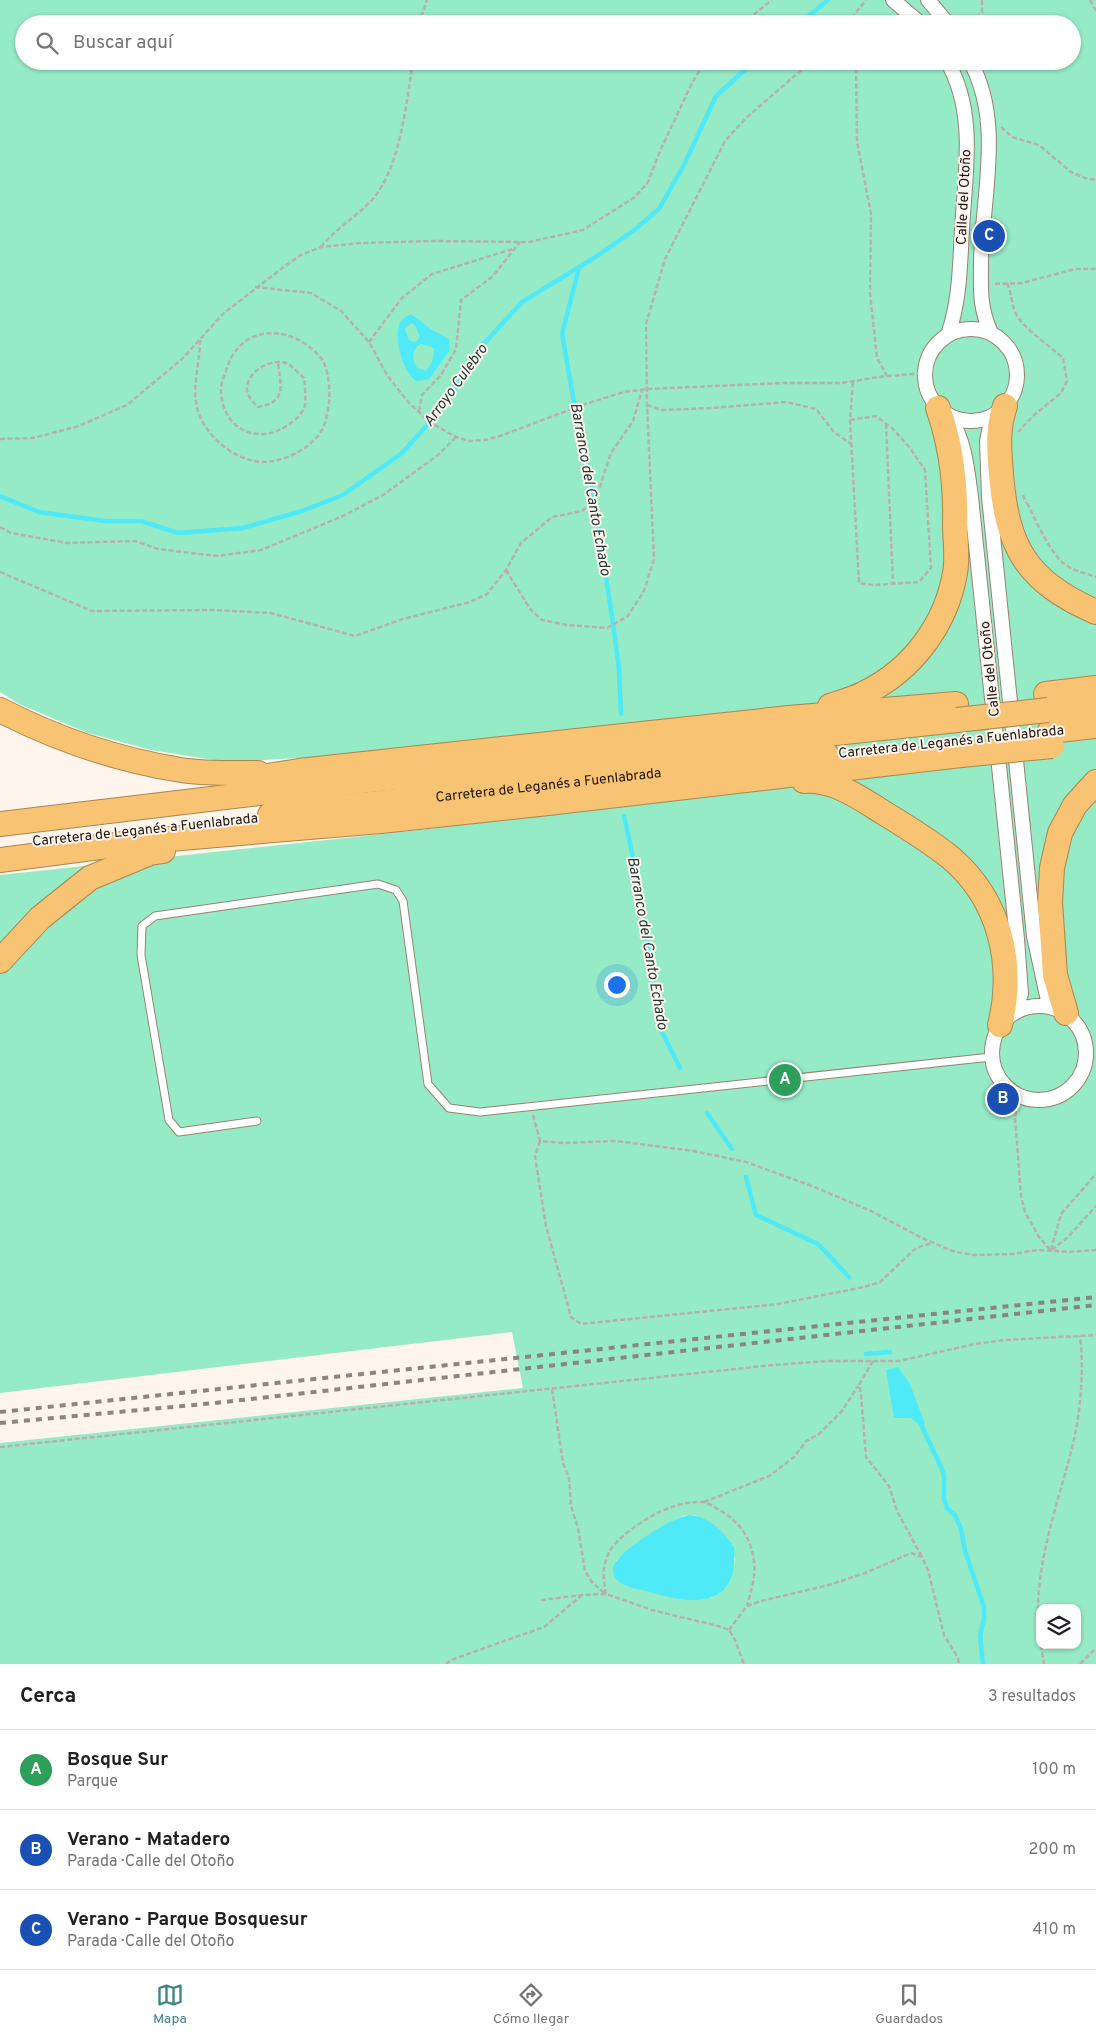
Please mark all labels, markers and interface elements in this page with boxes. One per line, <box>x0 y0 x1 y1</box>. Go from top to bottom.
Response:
search box <box>15 15 1081 70</box>
icon: search <box>33 29 61 57</box>
text: Buscar aquí <box>73 31 173 55</box>
street label: Calle del Otoño <box>953 149 976 245</box>
pin: C <box>973 217 1005 255</box>
water label: Arroyo Culebro <box>420 341 493 431</box>
water label: Barranco del Canto Echado <box>565 401 614 577</box>
street label: Calle del Otoño <box>977 620 1004 717</box>
street label: Carretera de Leganés a Fuenlabrada <box>838 722 1065 763</box>
street label: Carretera de Leganés a Fuenlabrada <box>435 765 662 807</box>
street label: Carretera de Leganés a Fuenlabrada <box>32 810 259 851</box>
water label: Barranco del Canto Echado <box>622 855 671 1031</box>
your location <box>604 972 630 998</box>
pin: A <box>769 1061 801 1099</box>
pin: B <box>987 1080 1019 1118</box>
map controls <box>1036 1604 1081 1649</box>
button: layers <box>1036 1604 1081 1649</box>
text: Cerca <box>20 1683 76 1710</box>
text: 3 resultados <box>988 1687 1076 1707</box>
text: Bosque Sur <box>67 1748 168 1772</box>
text: A <box>30 1760 42 1780</box>
text: 100 m <box>1032 1760 1076 1780</box>
text: Parque <box>67 1772 118 1792</box>
text: Verano - Matadero <box>67 1828 230 1852</box>
text: B <box>30 1840 42 1860</box>
text: 200 m <box>1028 1840 1076 1860</box>
text: Parada · Calle del Otoño <box>67 1852 235 1872</box>
text: Verano - Parque Bosquesur <box>67 1908 308 1932</box>
text: C <box>31 1920 41 1940</box>
text: 410 m <box>1033 1920 1076 1940</box>
text: Parada · Calle del Otoño <box>67 1932 235 1952</box>
tab: Mapa <box>153 1981 187 2028</box>
tab: Cómo llegar <box>493 1981 569 2028</box>
tab: Guardados <box>875 1981 943 2028</box>

